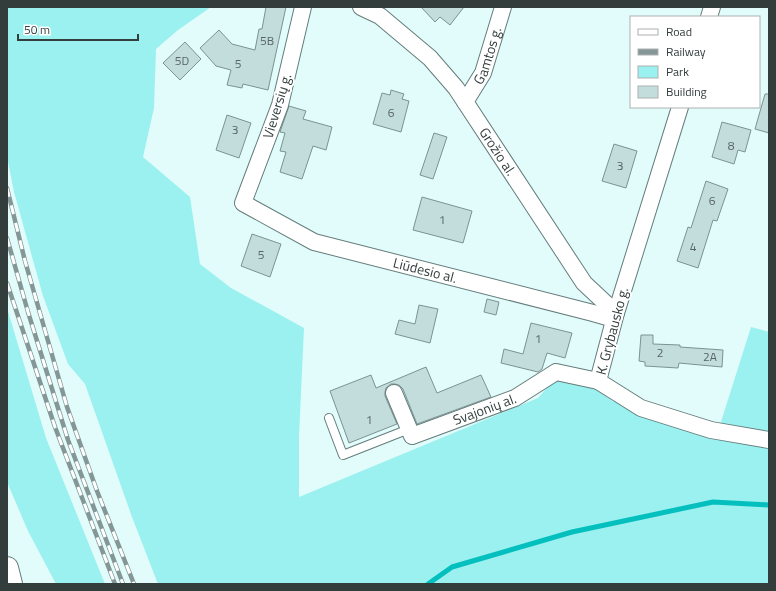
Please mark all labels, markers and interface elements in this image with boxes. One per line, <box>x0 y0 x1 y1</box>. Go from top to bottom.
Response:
scale bar <box>18 16 138 42</box>
legend <box>630 16 760 108</box>
text: 50 m <box>24 20 50 39</box>
text: Road <box>666 22 692 41</box>
street label: Gamtos g. <box>467 24 506 88</box>
house number: 5B <box>260 31 274 50</box>
text: Railway <box>666 42 706 61</box>
house number: 5D <box>175 51 189 70</box>
house number: 5 <box>235 54 242 73</box>
text: Park <box>666 62 689 81</box>
street label: Vieversių g. <box>257 71 296 141</box>
text: Building <box>666 82 707 101</box>
house number: 6 <box>388 103 395 122</box>
house number: 3 <box>232 120 238 139</box>
street label: Grožio al. <box>475 123 522 180</box>
house number: 8 <box>728 136 735 155</box>
house number: 3 <box>617 156 623 175</box>
house number: 6 <box>709 191 716 210</box>
house number: 1 <box>439 210 445 229</box>
house number: 4 <box>690 237 697 256</box>
house number: 5 <box>258 245 265 264</box>
street label: Liūdesio al. <box>391 252 459 288</box>
street label: K. Grybausko g. <box>590 285 633 377</box>
house number: 1 <box>535 329 541 348</box>
house number: 2 <box>657 343 663 362</box>
house number: 2A <box>703 347 717 366</box>
street label: Svajonių al. <box>450 387 519 430</box>
house number: 1 <box>366 410 372 429</box>

